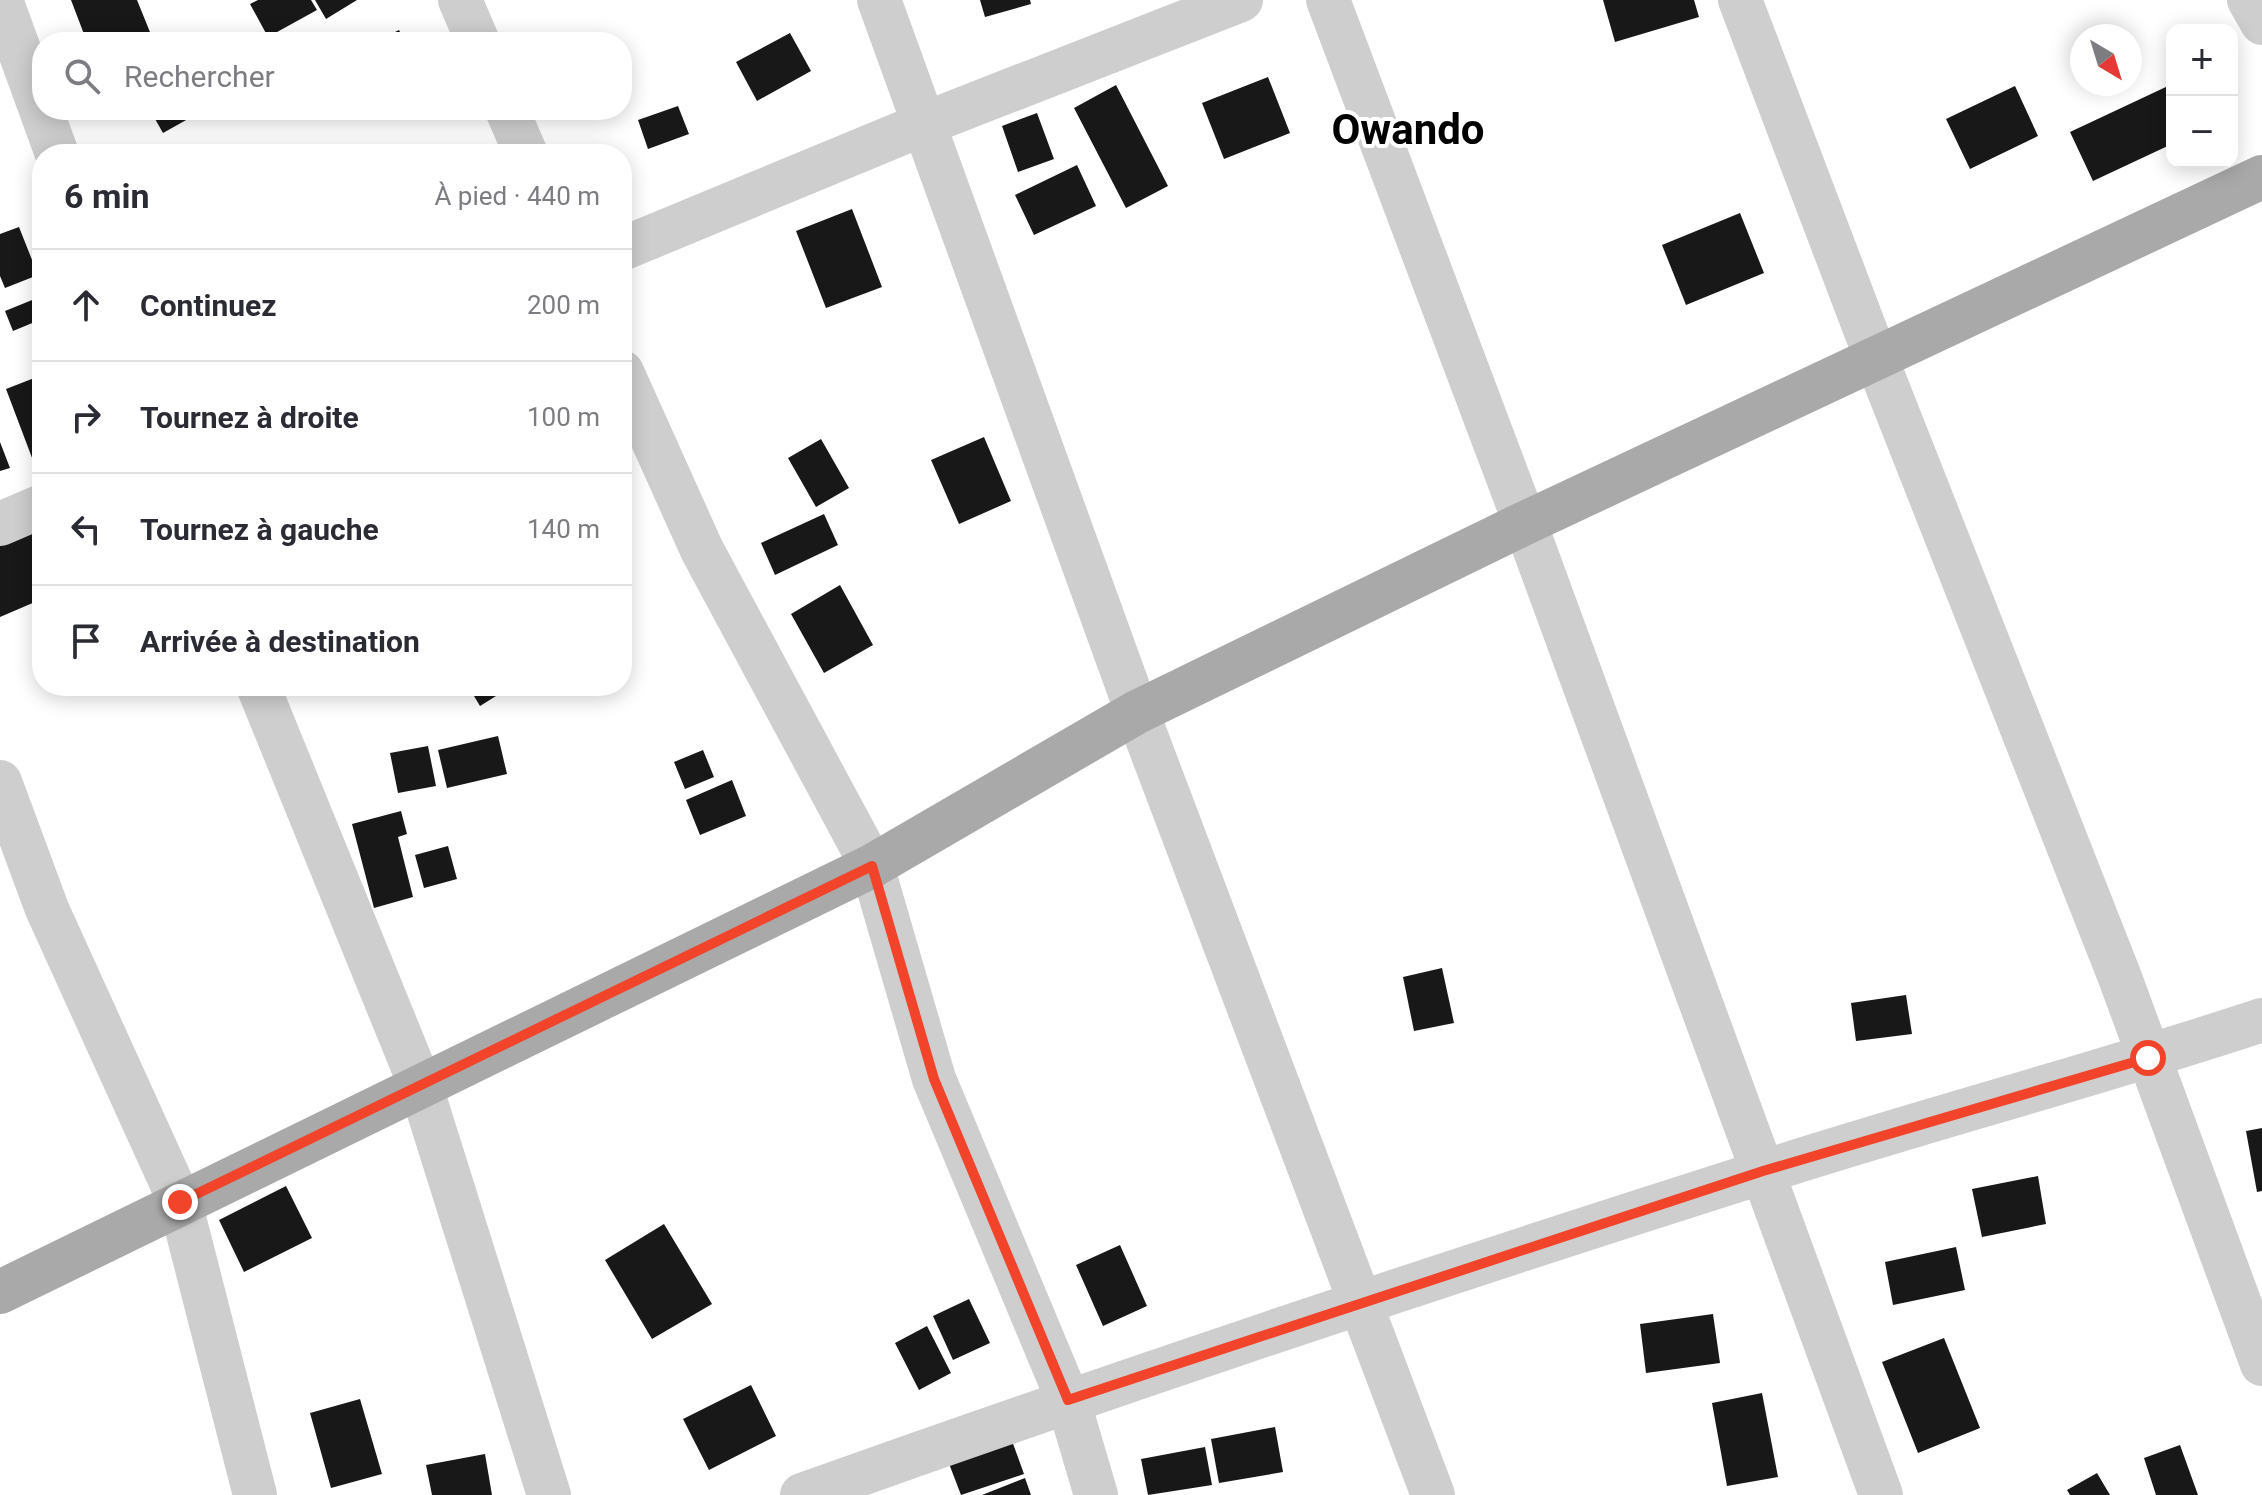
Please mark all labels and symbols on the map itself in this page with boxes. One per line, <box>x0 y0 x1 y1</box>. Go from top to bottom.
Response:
north arrow <box>2070 24 2142 96</box>
district label: Owando <box>1331 105 1485 154</box>
route start <box>2130 1040 2166 1076</box>
route end <box>162 1184 198 1220</box>

